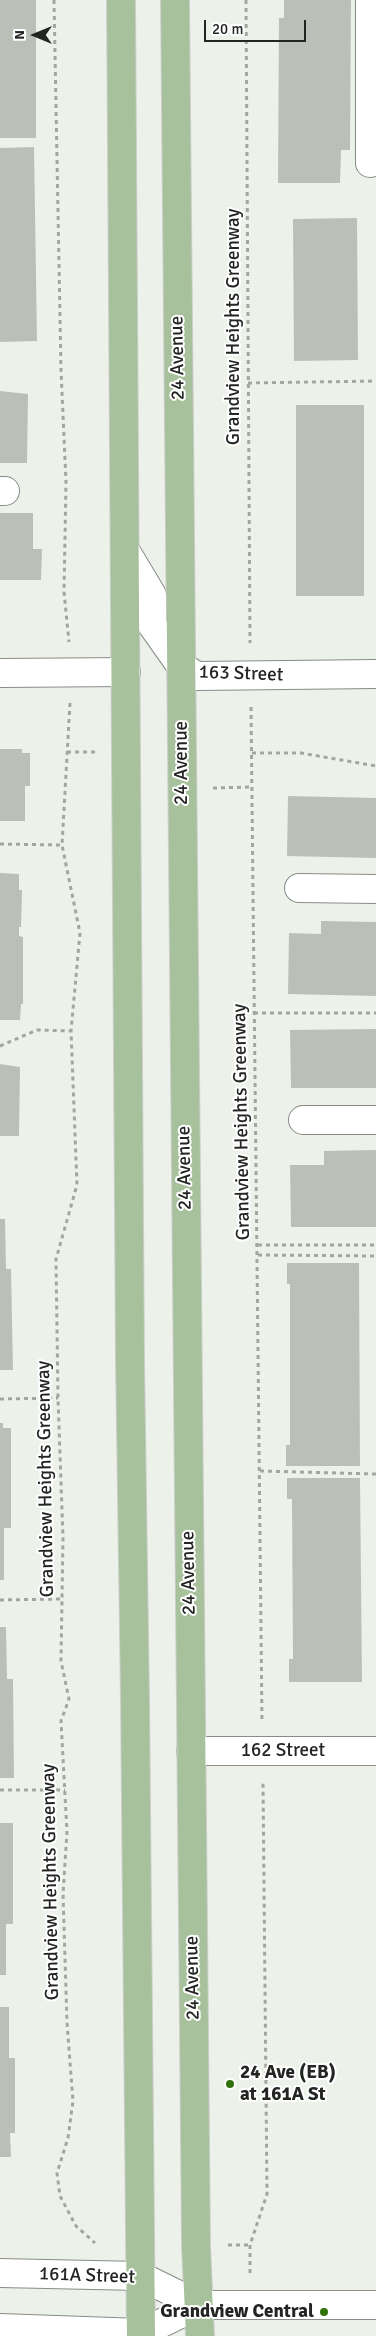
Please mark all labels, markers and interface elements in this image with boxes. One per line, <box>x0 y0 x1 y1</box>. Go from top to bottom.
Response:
north arrow <box>10 10 60 60</box>
scale bar <box>206 10 308 42</box>
text: 20 m <box>212 20 243 38</box>
text: N <box>11 30 28 40</box>
street label: Grandview Heights Greenway <box>223 209 245 445</box>
street label: 24 Avenue <box>166 316 190 400</box>
street label: 163 Street <box>198 661 284 687</box>
street label: 24 Avenue <box>171 721 193 805</box>
street label: Grandview Heights Greenway <box>229 1004 255 1240</box>
street label: 24 Avenue <box>173 1126 197 1210</box>
street label: Grandview Heights Greenway <box>33 1361 59 1597</box>
street label: 24 Avenue <box>177 1531 201 1615</box>
street label: 162 Street <box>241 1740 325 1762</box>
street label: Grandview Heights Greenway <box>38 1764 64 2000</box>
street label: 24 Avenue <box>181 1936 205 2020</box>
place label: 24 Ave (EB) at 161A St <box>240 2062 336 2106</box>
marker: 24 Ave (EB) at 161A St <box>224 2078 236 2090</box>
street label: 161A Street <box>39 2263 135 2289</box>
place label: Grandview Central <box>160 2301 314 2323</box>
marker: Grandview Central <box>318 2306 330 2318</box>

